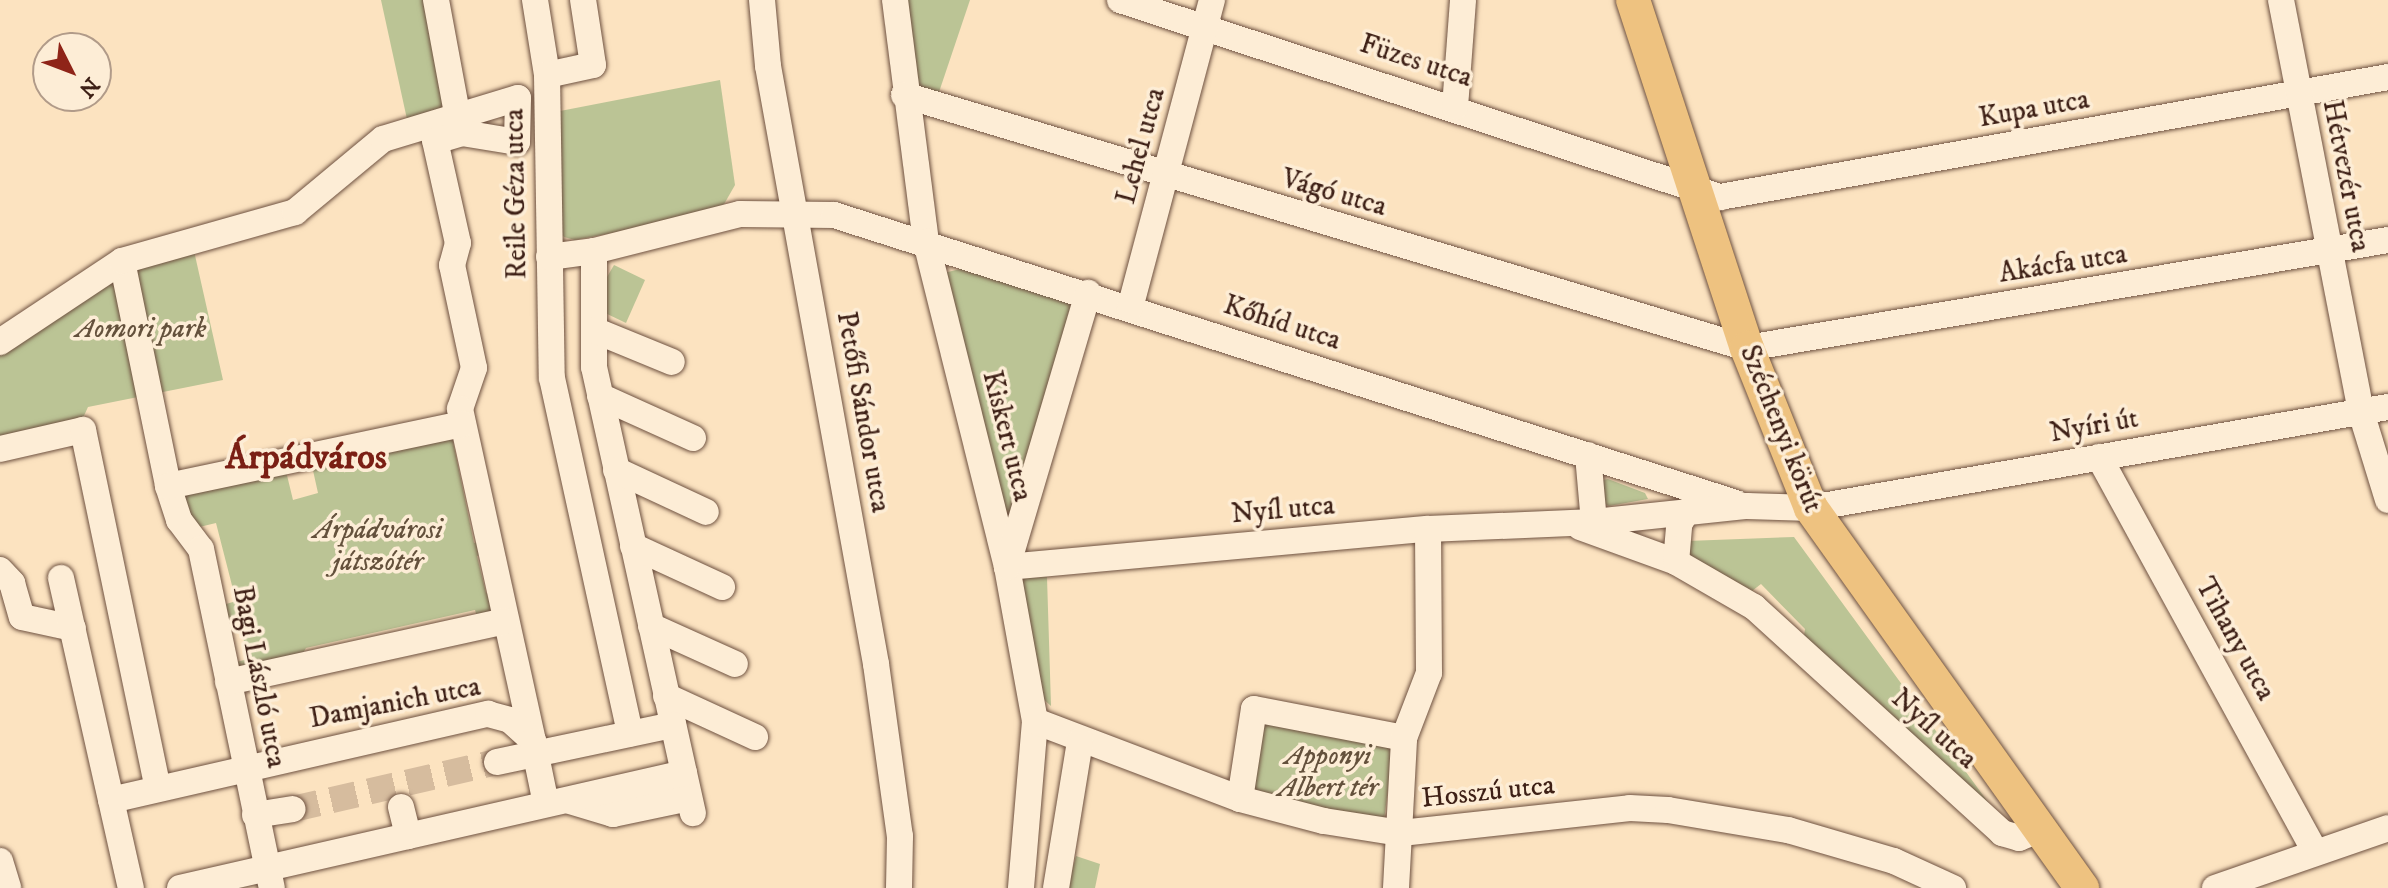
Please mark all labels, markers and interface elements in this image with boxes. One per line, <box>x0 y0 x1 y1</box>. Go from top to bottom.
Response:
street label: Füzes utca <box>1356 27 1476 95</box>
north arrow <box>32 32 112 112</box>
text: N <box>73 71 105 103</box>
street label: Kupa utca <box>1976 83 2092 135</box>
street label: Lehel utca <box>1109 84 1173 208</box>
street label: Hétvezér utca <box>2315 97 2377 255</box>
street label: Reile Géza utca <box>498 108 534 280</box>
street label: Vágó utca <box>1278 162 1390 224</box>
street label: Akácfa utca <box>1997 237 2129 291</box>
street label: Kőhíd utca <box>1219 288 1345 358</box>
street label: Petőfi Sándor utca <box>829 309 897 515</box>
park label: Aomori park <box>76 312 206 346</box>
street label: Széchenyi körút <box>1732 340 1830 518</box>
street label: Kiskert utca <box>975 367 1039 505</box>
street label: Nyíri út <box>2047 402 2141 450</box>
district label: Árpádváros <box>225 436 387 480</box>
street label: Nyíl utca <box>1230 489 1336 531</box>
park label: Árpádvárosi játszótér <box>313 513 443 579</box>
street label: Tihany utca <box>2188 572 2282 706</box>
street label: Bagi László utca <box>225 583 293 771</box>
street label: Damjanich utca <box>307 670 483 736</box>
street label: Nyíl utca <box>1884 682 1984 776</box>
park label: Apponyi Albert tér <box>1278 739 1378 805</box>
street label: Hosszú utca <box>1420 768 1556 816</box>

